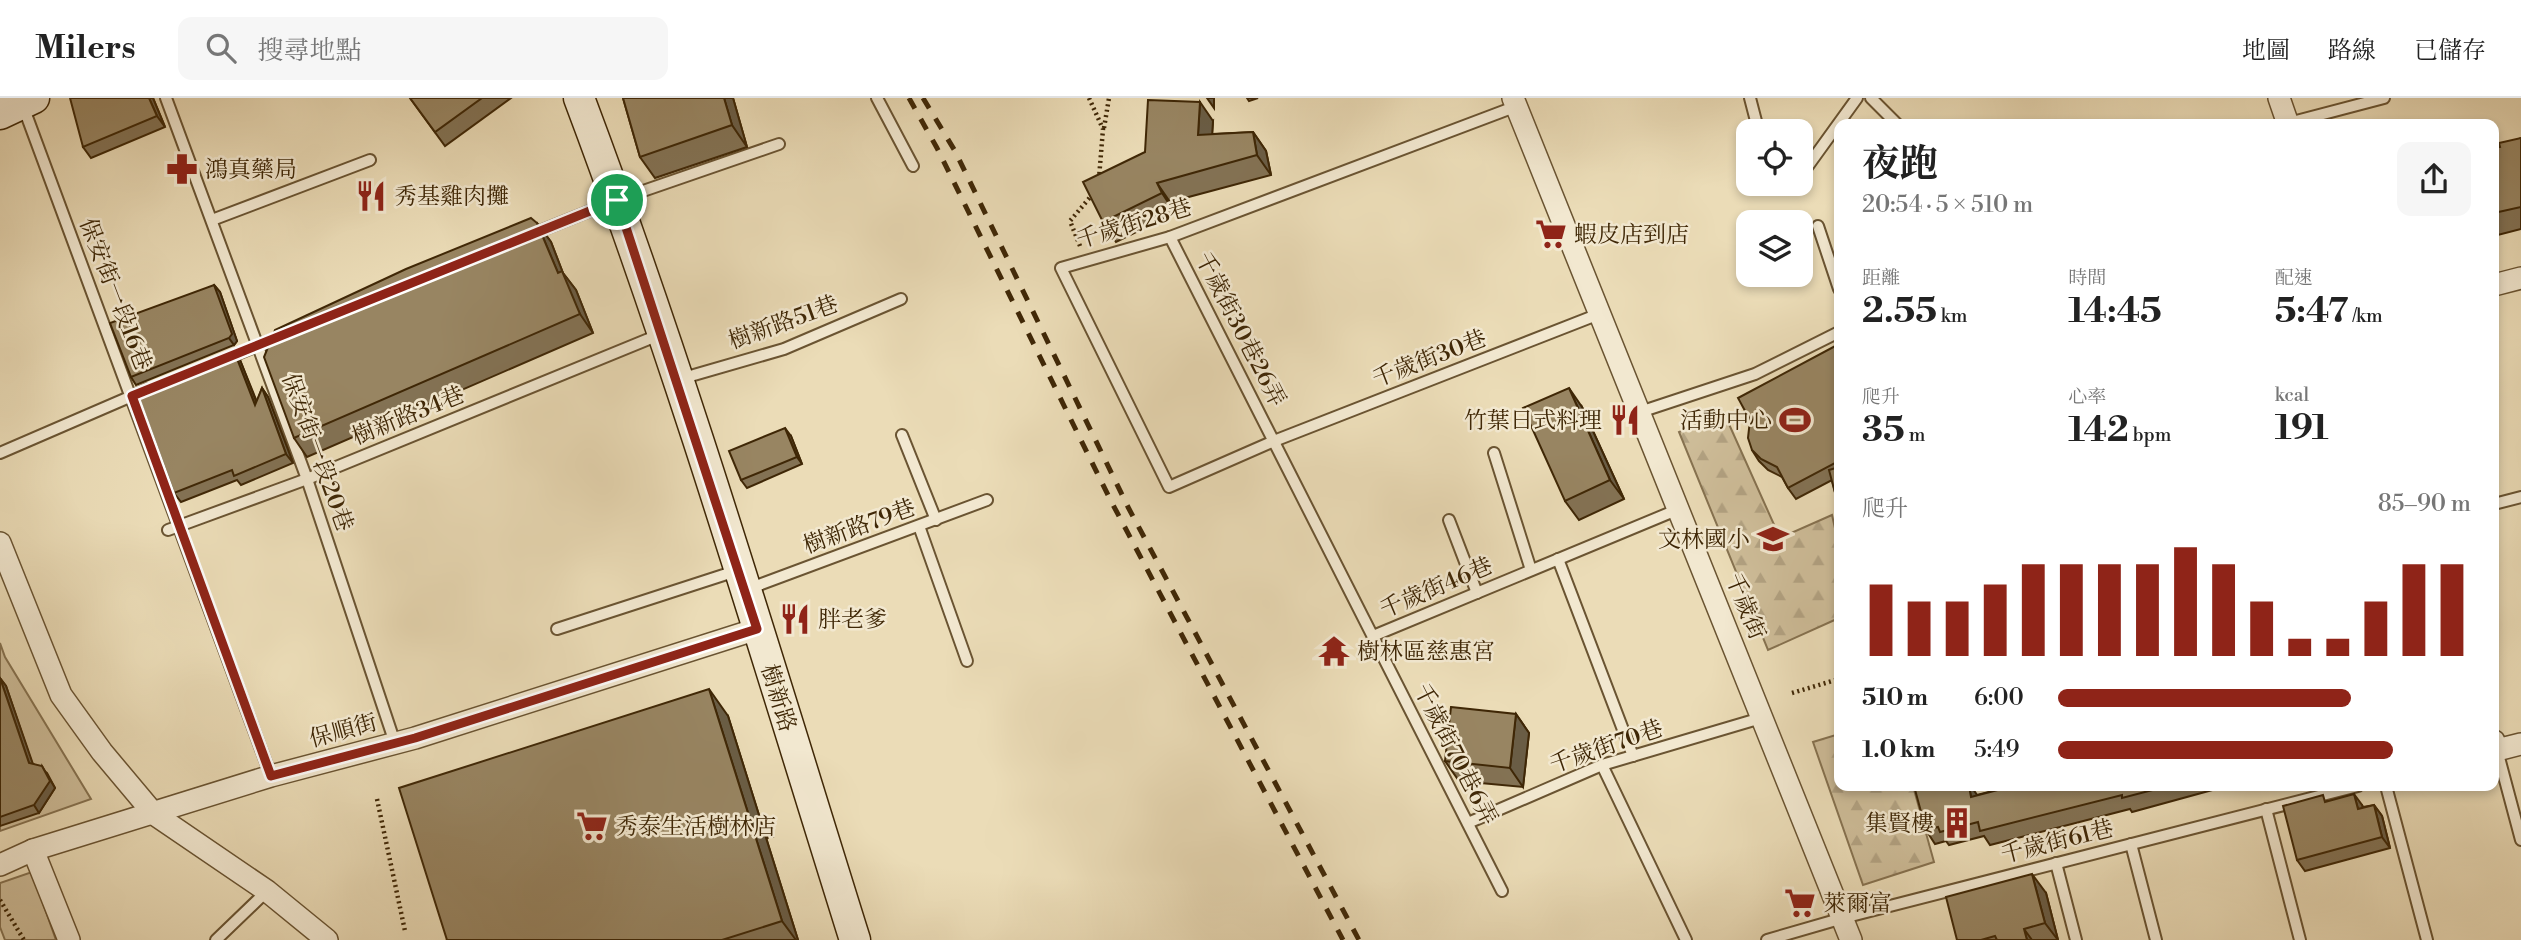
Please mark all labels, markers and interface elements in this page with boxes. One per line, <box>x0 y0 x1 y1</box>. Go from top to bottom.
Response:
search box <box>178 17 668 80</box>
text: Milers <box>35 28 136 69</box>
icon: search <box>202 29 240 67</box>
text: 搜尋地點 <box>258 35 362 67</box>
text: 地圖 <box>2242 36 2290 66</box>
text: 路線 <box>2328 36 2376 66</box>
text: 已儲存 <box>2414 36 2486 66</box>
map controls <box>1736 119 1813 287</box>
button: locate <box>1736 119 1813 196</box>
text: 夜跑 <box>1862 141 1938 188</box>
button: share <box>2397 142 2471 216</box>
pharmacy icon: 鴻真藥局 <box>165 152 199 186</box>
place label: 鴻真藥局 <box>205 156 297 184</box>
pin <box>587 170 647 230</box>
restaurant icon: 秀基雞肉攤 <box>354 179 388 213</box>
icon: arrive <box>598 181 636 219</box>
place label: 秀基雞肉攤 <box>394 183 509 211</box>
text: 20:54 · 5 × 510 m <box>1862 191 2033 219</box>
street label: 千歲街28巷 <box>1073 193 1195 255</box>
button: layers <box>1736 210 1813 287</box>
street label: 保安街一段16巷 <box>73 214 157 375</box>
supermarket icon: 蝦皮店到店 <box>1534 217 1568 251</box>
place label: 蝦皮店到店 <box>1574 221 1689 249</box>
street label: 千歲街30巷26弄 <box>1189 247 1291 412</box>
text: 距離 <box>1862 266 1900 290</box>
text: 時間 <box>2068 266 2106 290</box>
text: 配速 <box>2275 266 2313 290</box>
street label: 樹新路51巷 <box>725 290 842 356</box>
text: 2.55 <box>1862 290 1937 333</box>
text: 14:45 <box>2068 290 2162 333</box>
text: 5:47 <box>2275 290 2349 333</box>
text: km <box>1937 304 1967 328</box>
text: /km <box>2349 304 2383 328</box>
street label: 千歲街30巷 <box>1368 324 1490 393</box>
street label: 保安街一段20巷 <box>275 369 359 535</box>
street label: 樹新路34巷 <box>348 381 469 451</box>
text: kcal <box>2275 383 2309 407</box>
text: 爬升 <box>1862 385 1900 409</box>
text: 心率 <box>2068 385 2106 409</box>
restaurant icon: 竹葉日式料理 <box>1608 403 1642 437</box>
sports icon: 活動中心 <box>1778 403 1812 437</box>
place label: 竹葉日式料理 <box>1464 407 1602 435</box>
place label: 活動中心 <box>1680 407 1772 435</box>
text: 191 <box>2275 407 2329 450</box>
text: 35 <box>1862 409 1905 452</box>
text: 142 <box>2068 409 2129 452</box>
text: m <box>1905 423 1925 447</box>
text: bpm <box>2129 423 2171 447</box>
text: 85–90 m <box>2378 490 2471 518</box>
street label: 樹新路79巷 <box>800 494 919 560</box>
text: 爬升 <box>1862 495 1908 523</box>
school or university icon: 文林國小 <box>1756 522 1790 556</box>
place label: 文林國小 <box>1658 526 1750 554</box>
street label: 千歲街46巷 <box>1376 552 1497 624</box>
street label: 千歲街 <box>1719 569 1771 644</box>
restaurant icon: 胖老爹 <box>778 602 812 636</box>
place label: 胖老爹 <box>818 606 887 634</box>
temple icon: 樹林區慈惠宮 <box>1317 634 1351 668</box>
place label: 樹林區慈惠宮 <box>1357 638 1495 666</box>
street label: 樹新路 <box>755 661 802 735</box>
street label: 千歲街70巷6弄 <box>1407 679 1503 830</box>
text: 510 m <box>1862 684 1928 712</box>
text: 6:00 <box>1974 684 2024 712</box>
street label: 保順街 <box>306 709 380 753</box>
street label: 千歲街70巷 <box>1546 714 1667 779</box>
text: 1.0 km <box>1862 736 1935 764</box>
text: 5:49 <box>1974 736 2020 764</box>
building icon: 集賢樓 <box>1940 806 1974 840</box>
supermarket icon: 秀泰生活樹林店 <box>575 809 609 843</box>
place label: 集賢樓 <box>1865 810 1934 838</box>
place label: 秀泰生活樹林店 <box>615 813 776 841</box>
street label: 千歲街61巷 <box>1998 814 2117 869</box>
supermarket icon: 萊爾富 <box>1783 886 1817 920</box>
place label: 萊爾富 <box>1823 890 1892 918</box>

